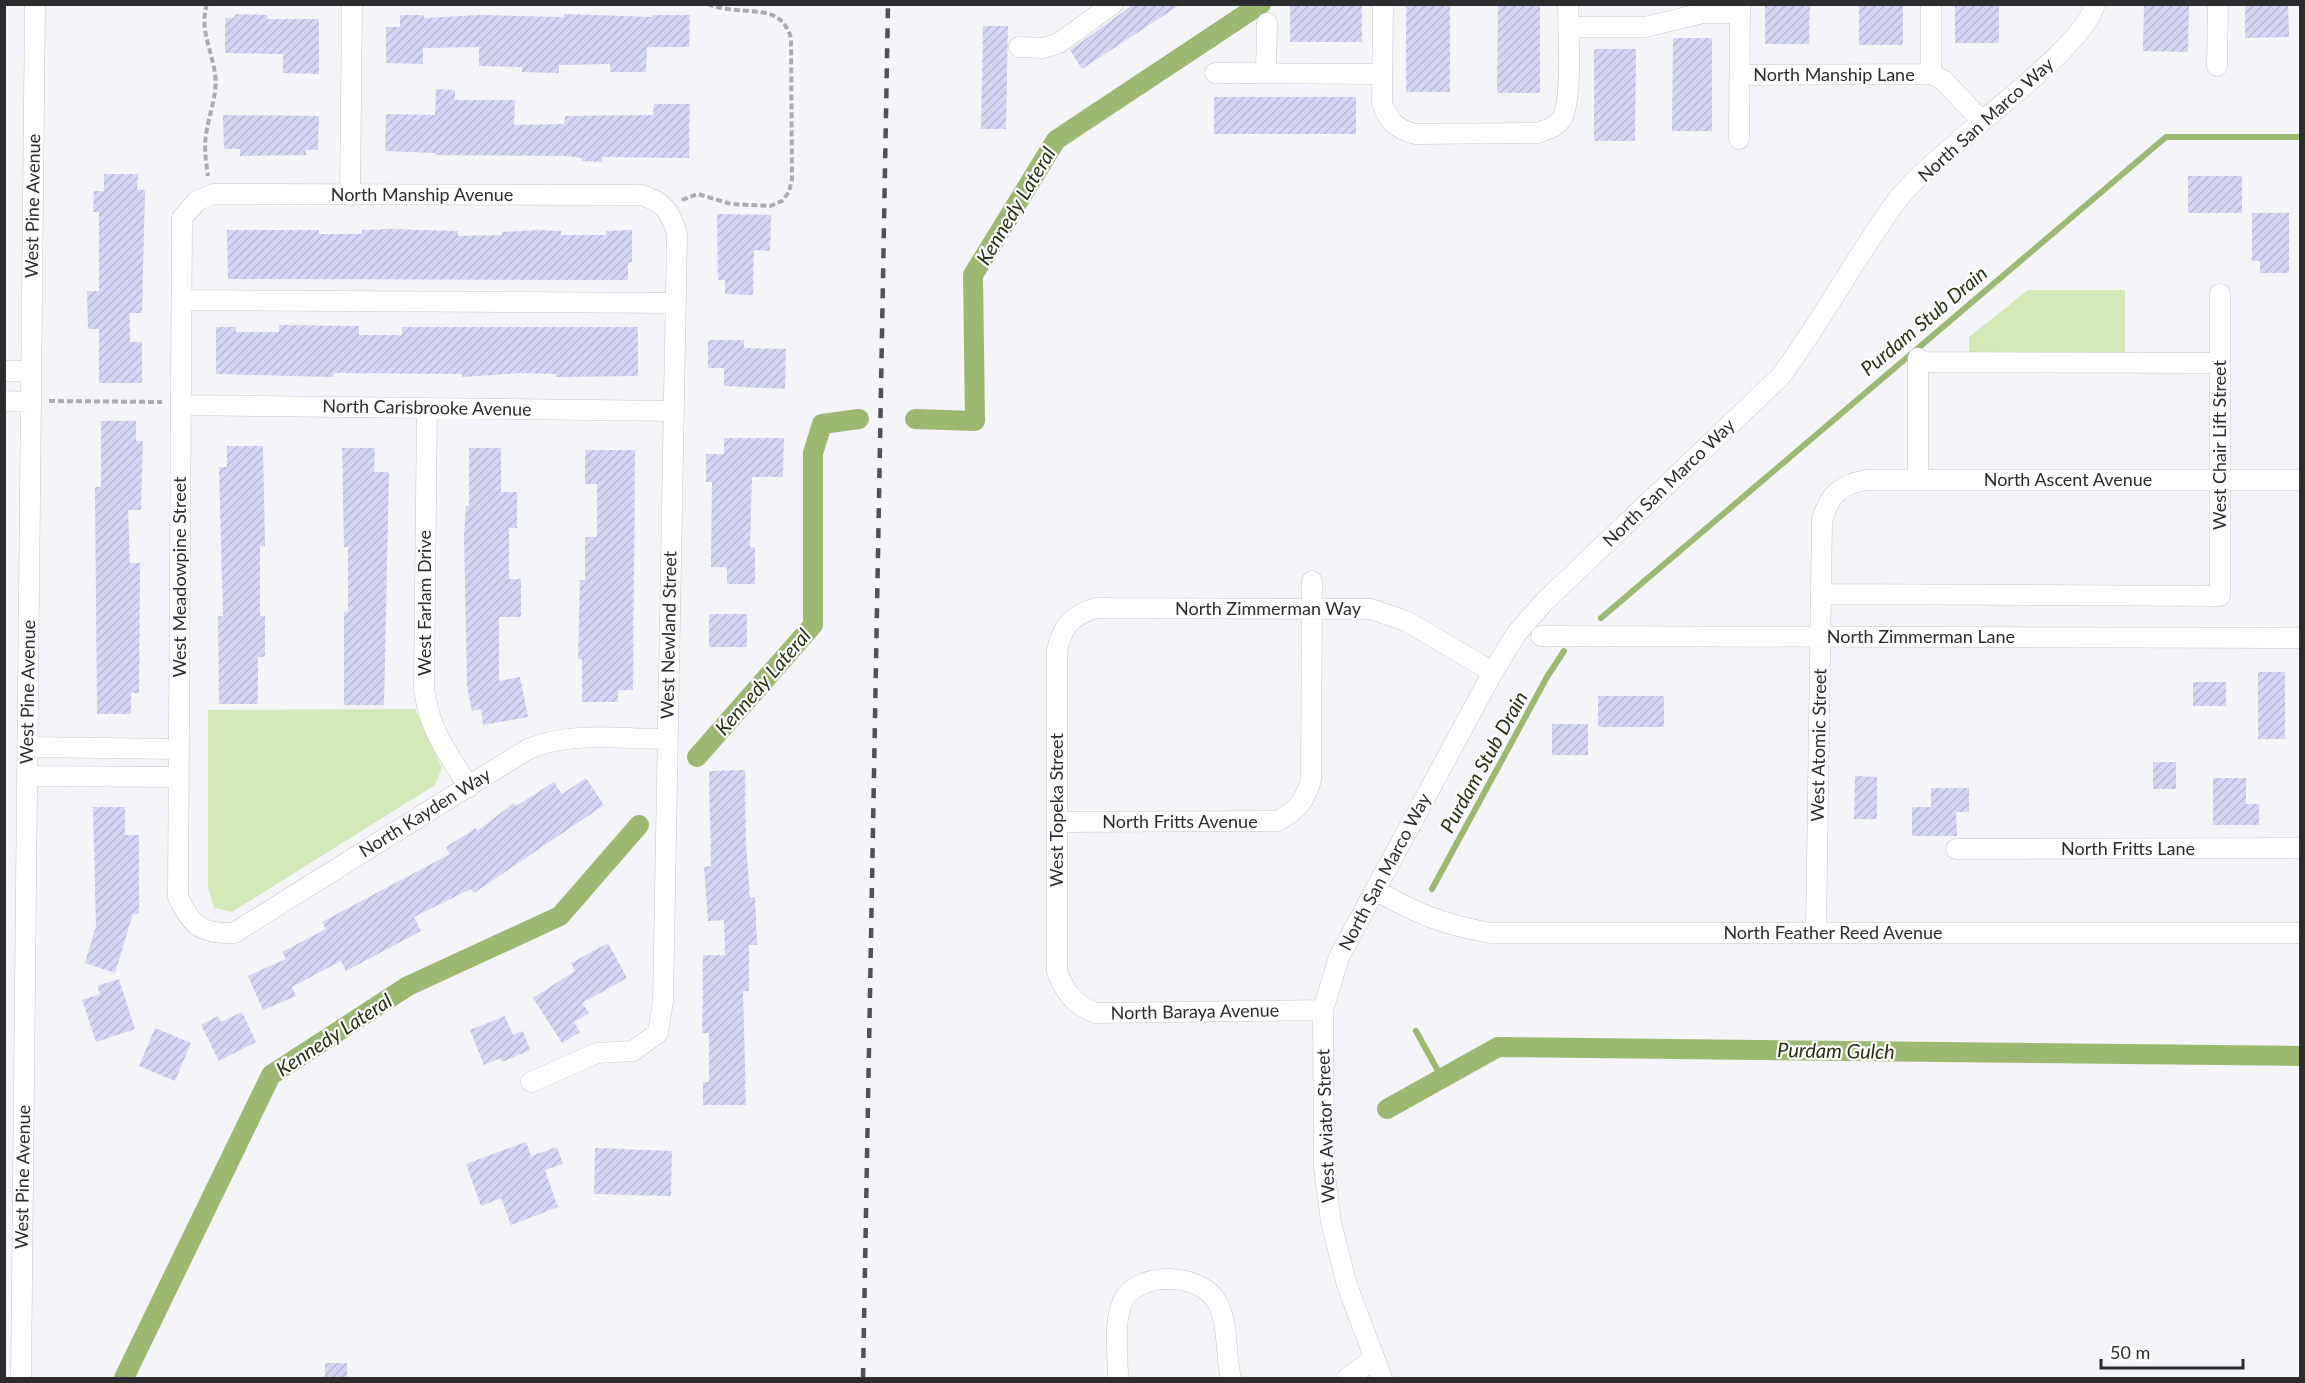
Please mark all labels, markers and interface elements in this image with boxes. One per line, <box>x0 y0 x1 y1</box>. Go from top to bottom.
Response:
street label: North San Marco Way <box>1913 52 2058 186</box>
street label: North Manship Lane <box>1753 63 1915 85</box>
street label: West Pine Avenue <box>20 134 44 278</box>
water label: Kennedy Lateral <box>971 142 1060 269</box>
street label: North Manship Avenue <box>331 183 513 205</box>
water label: Purdam Stub Drain <box>1855 260 1992 380</box>
street label: West Chair Lift Street <box>2208 359 2230 530</box>
street label: North Carisbrooke Avenue <box>322 394 532 420</box>
street label: North San Marco Way <box>1598 413 1739 551</box>
street label: North Ascent Avenue <box>1984 468 2152 490</box>
street label: West Meadowpine Street <box>168 476 190 678</box>
street label: West Farlam Drive <box>413 530 435 676</box>
street label: West Newland Street <box>656 550 680 719</box>
street label: North Zimmerman Way <box>1175 597 1362 619</box>
street label: West Pine Avenue <box>15 620 39 764</box>
water label: Kennedy Lateral <box>709 623 815 739</box>
street label: North Zimmerman Lane <box>1827 625 2015 647</box>
street label: West Atomic Street <box>1806 668 1830 822</box>
water label: Purdam Stub Drain <box>1434 687 1532 836</box>
street label: West Topeka Street <box>1045 733 1067 887</box>
street label: North Kayden Way <box>355 763 495 861</box>
street label: North San Marco Way <box>1333 789 1435 954</box>
street label: North Fritts Avenue <box>1102 810 1258 832</box>
street label: North Fritts Lane <box>2061 837 2195 859</box>
street label: North Feather Reed Avenue <box>1723 921 1943 943</box>
water label: Kennedy Lateral <box>271 988 396 1080</box>
street label: North Baraya Avenue <box>1111 999 1279 1023</box>
water label: Purdam Gulch <box>1777 1037 1895 1063</box>
street label: West Aviator Street <box>1311 1048 1339 1203</box>
street label: West Pine Avenue <box>10 1105 34 1249</box>
scale bar <box>2101 1332 2244 1370</box>
text: 50 m <box>2110 1341 2150 1363</box>

